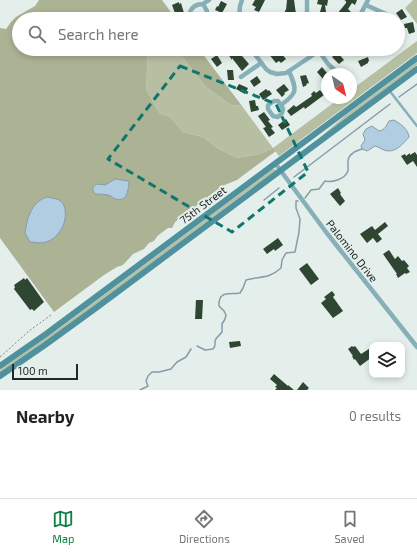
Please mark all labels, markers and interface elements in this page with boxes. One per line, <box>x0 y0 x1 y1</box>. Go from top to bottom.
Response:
search box <box>12 12 405 56</box>
icon: search <box>26 23 48 45</box>
text: Search here <box>58 25 139 43</box>
north arrow <box>321 68 357 104</box>
street label: 75th Street <box>177 183 229 226</box>
street label: Palomino Drive <box>324 217 381 285</box>
map controls <box>369 342 405 378</box>
button: layers <box>369 342 405 378</box>
scale bar <box>12 362 78 381</box>
text: 100 m <box>18 364 48 377</box>
text: Nearby <box>16 406 74 426</box>
text: 0 results <box>349 408 401 424</box>
tab: Map <box>52 508 74 545</box>
tab: Directions <box>179 508 230 545</box>
tab: Saved <box>334 508 365 545</box>

